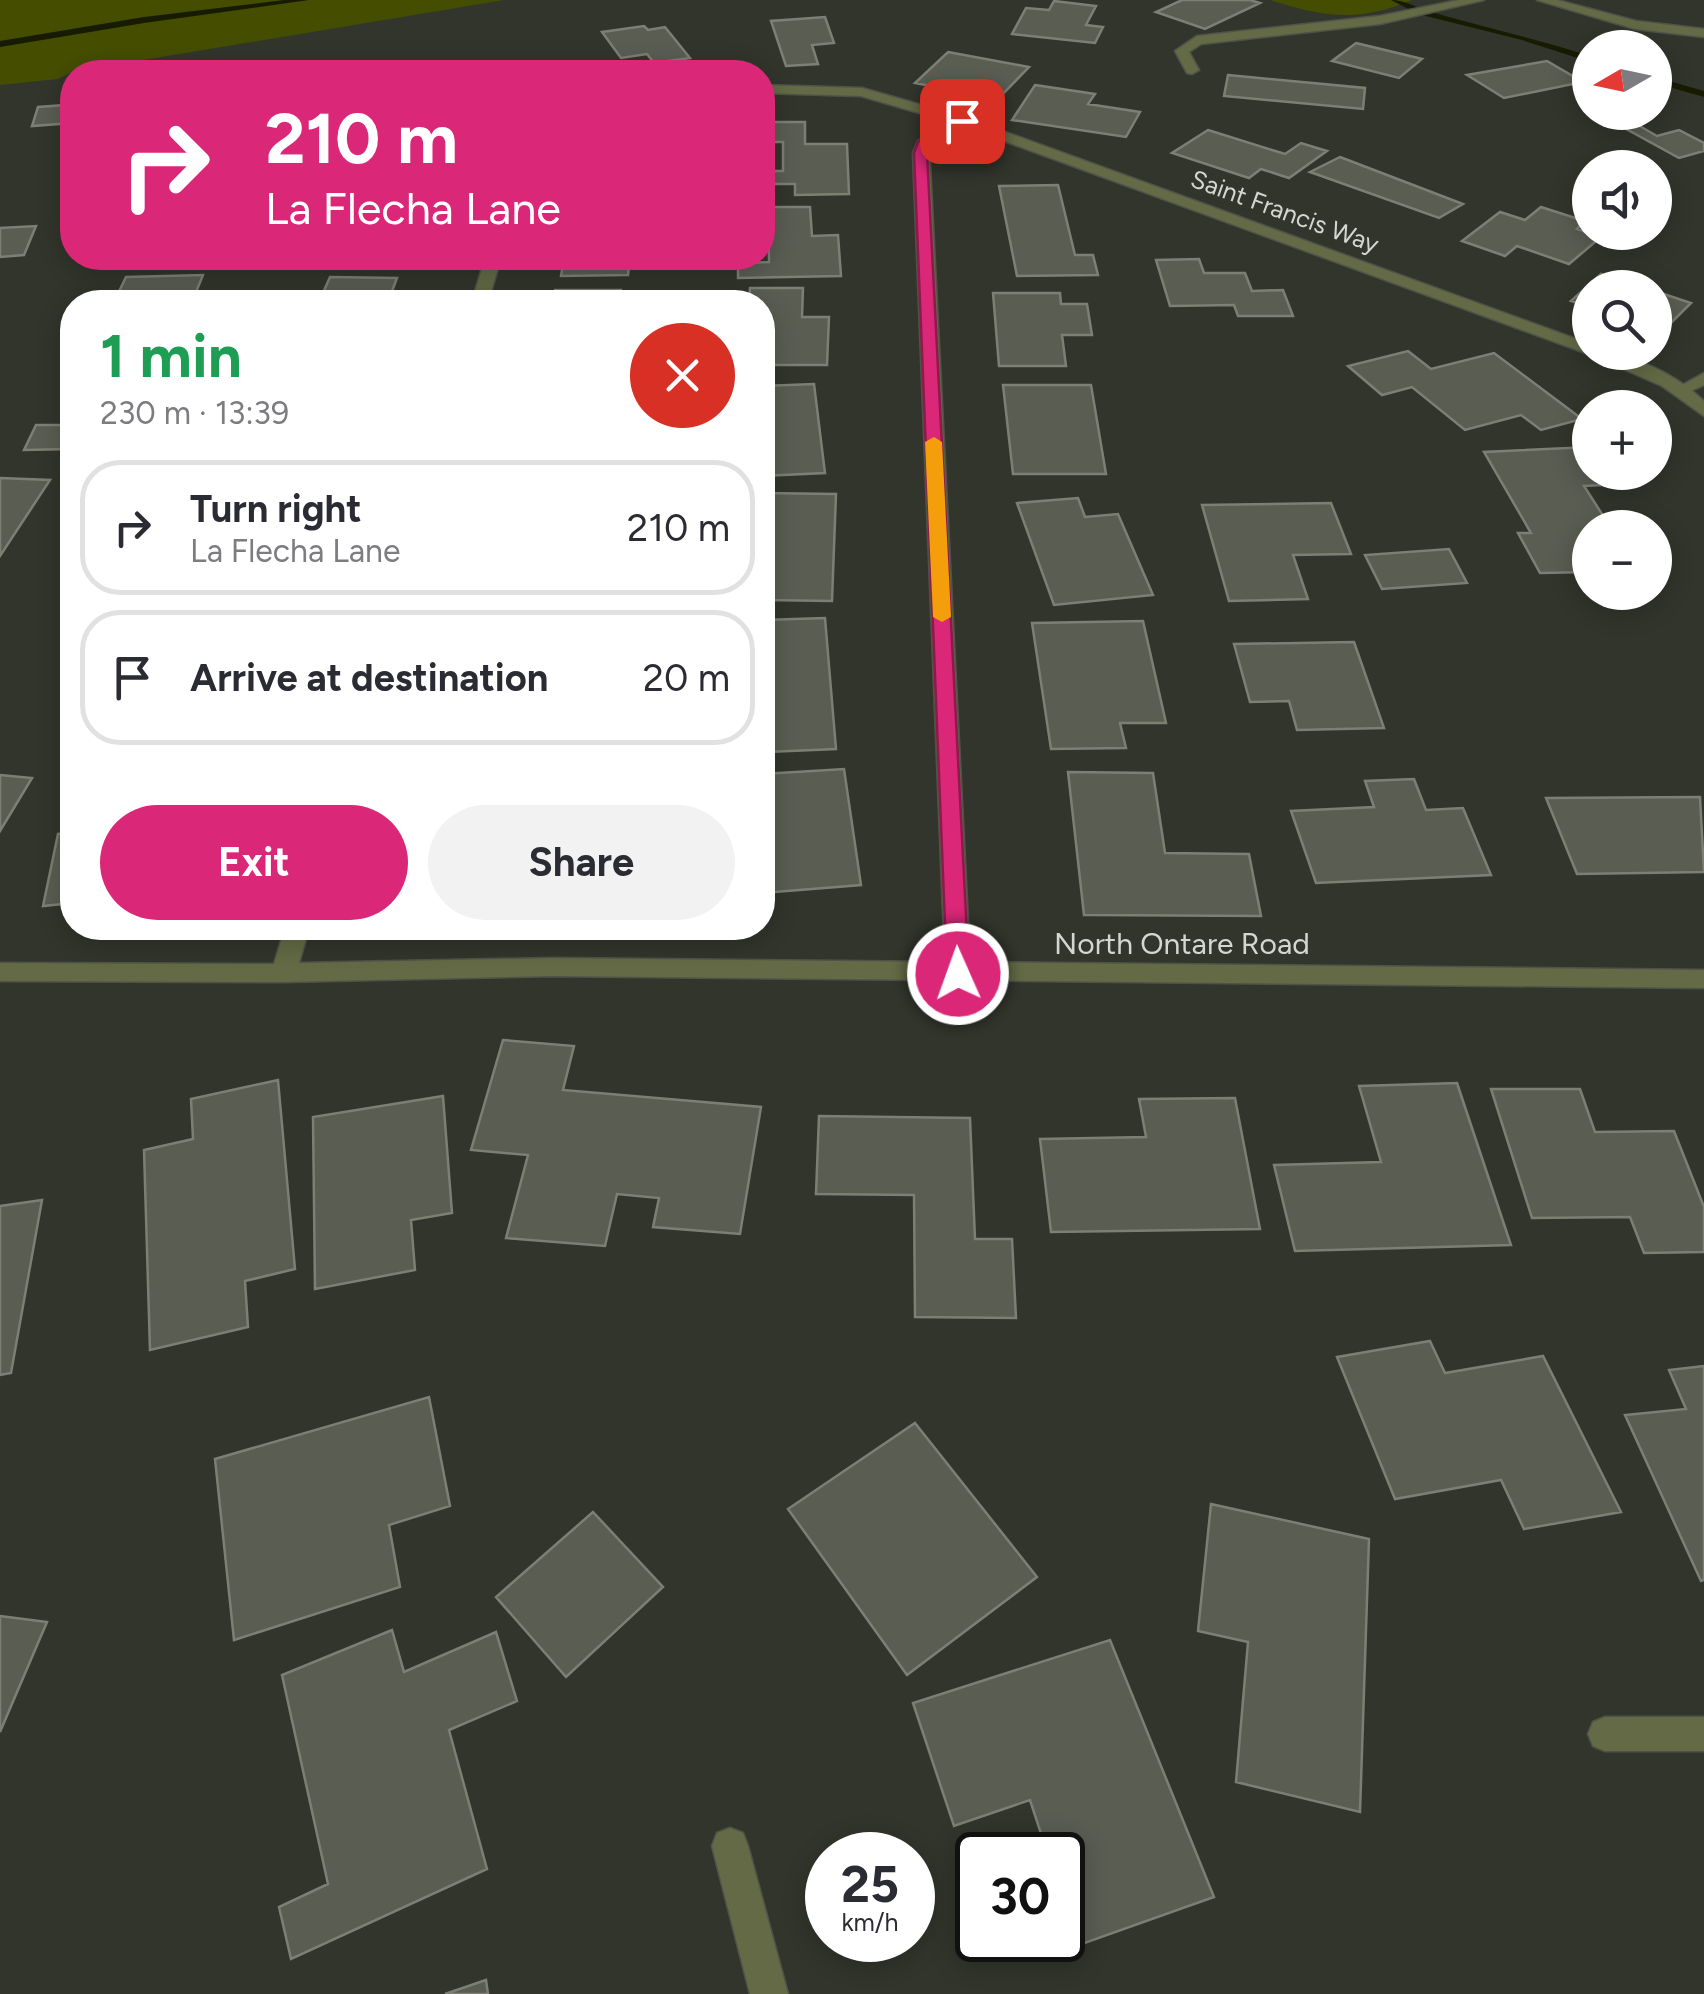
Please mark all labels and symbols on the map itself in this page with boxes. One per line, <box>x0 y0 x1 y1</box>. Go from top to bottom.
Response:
north arrow <box>1572 30 1672 130</box>
pin <box>920 79 1005 164</box>
street label: Saint Francis Way <box>1187 163 1383 259</box>
position arrow <box>906 922 1010 1026</box>
street label: North Ontare Road <box>1054 925 1310 962</box>
speed limit sign: 30 <box>955 1832 1085 1962</box>

